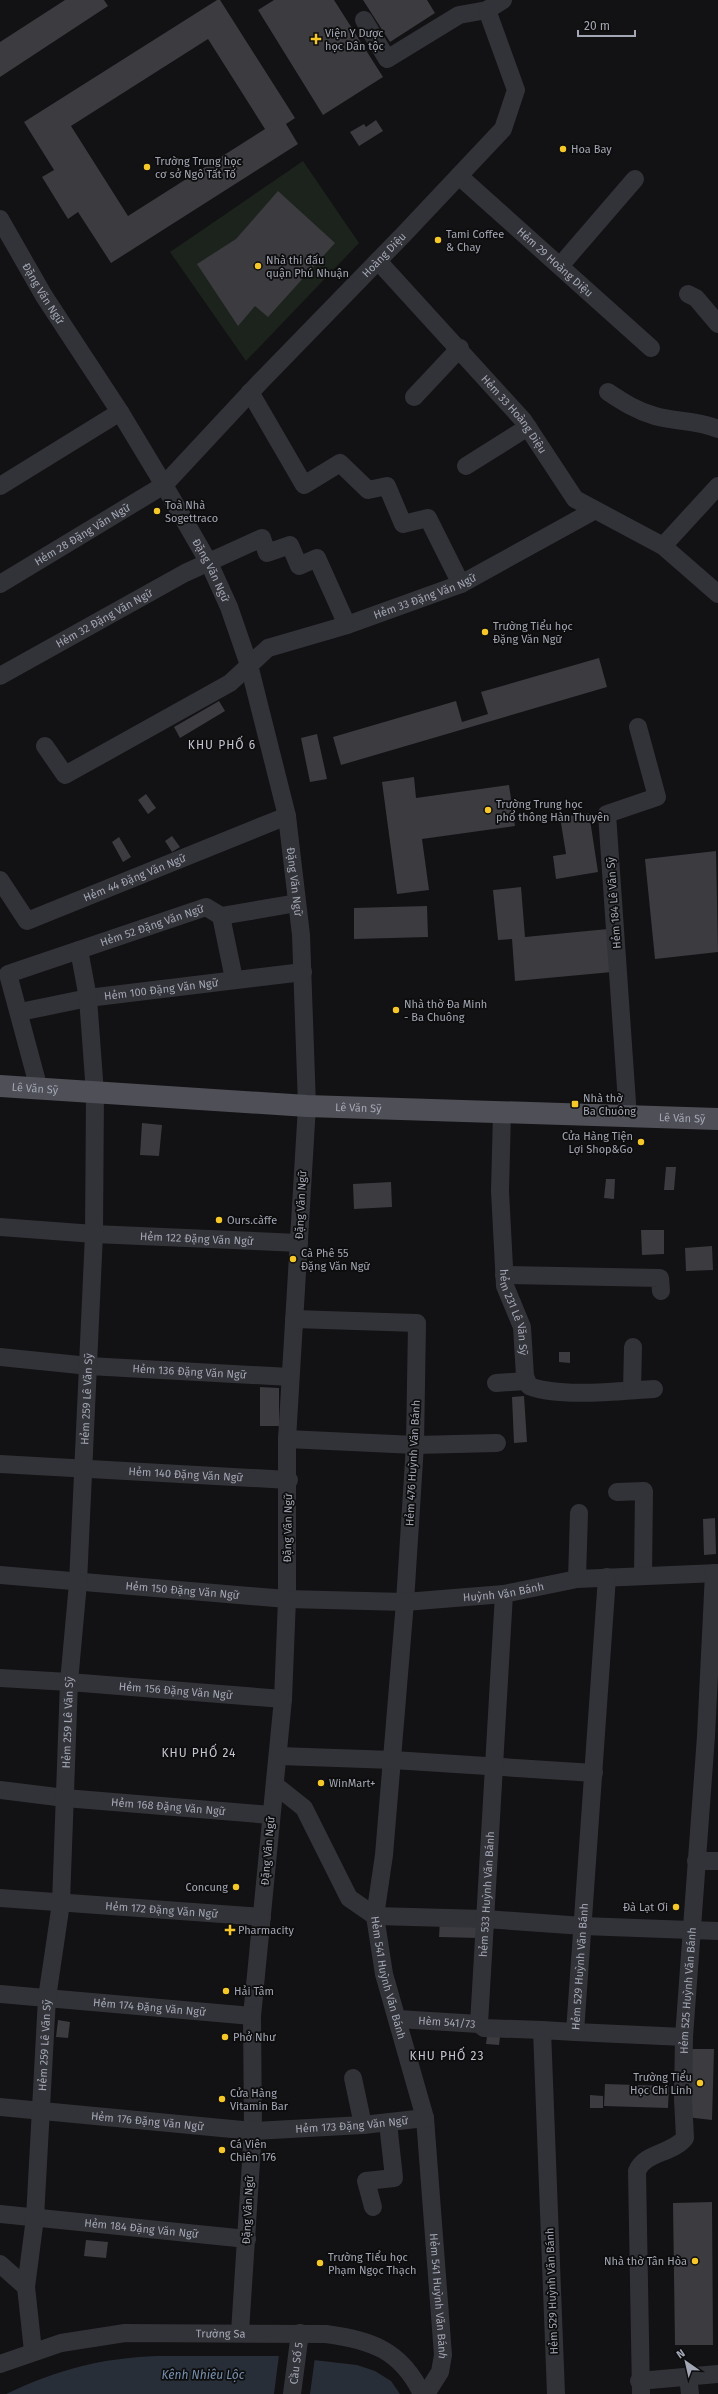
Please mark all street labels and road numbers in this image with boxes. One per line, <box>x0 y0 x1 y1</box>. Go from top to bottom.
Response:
street label: Hẻm 29 Hoàng Diệu <box>514 225 596 299</box>
street label: Hoàng Diệu <box>359 230 409 280</box>
street label: Đặng Văn Ngữ <box>20 260 67 326</box>
street label: Hẻm 33 Hoàng Diệu <box>479 372 550 456</box>
street label: Hẻm 28 Đặng Văn Ngữ <box>32 500 133 568</box>
street label: Đặng Văn Ngữ <box>190 536 232 604</box>
street label: Hẻm 33 Đặng Văn Ngữ <box>372 570 479 621</box>
street label: Hẻm 32 Đặng Văn Ngữ <box>53 586 155 650</box>
street label: Đặng Văn Ngữ <box>284 846 305 917</box>
street label: Hẻm 44 Đặng Văn Ngữ <box>81 851 188 904</box>
street label: Hẻm 184 Lê Văn Sỹ <box>604 856 624 949</box>
street label: Hẻm 52 Đặng Văn Ngữ <box>98 902 206 949</box>
street label: Hẻm 100 Đặng Văn Ngữ <box>103 976 219 1003</box>
street label: Lê Văn Sỹ <box>11 1080 59 1096</box>
street label: Lê Văn Sỹ <box>335 1100 382 1115</box>
street label: Lê Văn Sỹ <box>659 1111 706 1125</box>
street label: Đặng Văn Ngữ <box>293 1170 309 1240</box>
street label: Hẻm 122 Đặng Văn Ngữ <box>140 1230 254 1248</box>
street label: hẻm 231 Lê Văn Sỹ <box>497 1269 530 1356</box>
street label: Hẻm 259 Lê Văn Sỹ <box>78 1352 95 1445</box>
street label: Hẻm 136 Đặng Văn Ngữ <box>132 1362 247 1381</box>
street label: Hẻm 476 Huỳnh Văn Bánh <box>403 1399 423 1527</box>
street label: Hẻm 140 Đặng Văn Ngữ <box>128 1465 244 1484</box>
street label: Đặng Văn Ngữ <box>281 1493 295 1563</box>
street label: Hẻm 150 Đặng Văn Ngữ <box>125 1579 240 1602</box>
street label: Huỳnh Văn Bánh <box>462 1579 545 1604</box>
street label: Hẻm 259 Lê Văn Sỹ <box>59 1675 76 1769</box>
street label: Hẻm 156 Đặng Văn Ngữ <box>118 1679 233 1701</box>
street label: Hẻm 168 Đặng Văn Ngữ <box>111 1795 226 1818</box>
street label: Đặng Văn Ngữ <box>259 1816 278 1886</box>
street label: hẻm 533 Huỳnh Văn Bánh <box>476 1831 497 1957</box>
street label: Hẻm 172 Đặng Văn Ngữ <box>105 1899 219 1920</box>
street label: Hẻm 529 Huỳnh Văn Bánh <box>569 1903 591 2030</box>
street label: Hẻm 541 Huỳnh Văn Bánh <box>369 1915 409 2041</box>
street label: Hẻm 525 Huỳnh Văn Bánh <box>677 1927 698 2054</box>
street label: Hẻm 174 Đặng Văn Ngữ <box>93 1996 207 2018</box>
street label: Hẻm 259 Lê Văn Sỹ <box>35 1998 53 2091</box>
street label: Hèm 541/73 <box>418 2014 476 2030</box>
street label: Hẻm 176 Đặng Văn Ngữ <box>90 2109 205 2133</box>
street label: Hẻm 173 Đặng Văn Ngữ <box>295 2113 409 2135</box>
street label: Đặng Văn Ngữ <box>240 2175 256 2245</box>
street label: Hẻm 184 Đặng Văn Ngữ <box>84 2216 199 2241</box>
street label: Hẻm 529 Huỳnh Văn Bánh <box>543 2227 561 2355</box>
street label: Hẻm 541 Huỳnh Văn Bánh <box>427 2233 450 2360</box>
street label: Trường Sa <box>196 2327 246 2340</box>
street label: Cầu Số 5 <box>287 2341 305 2385</box>

